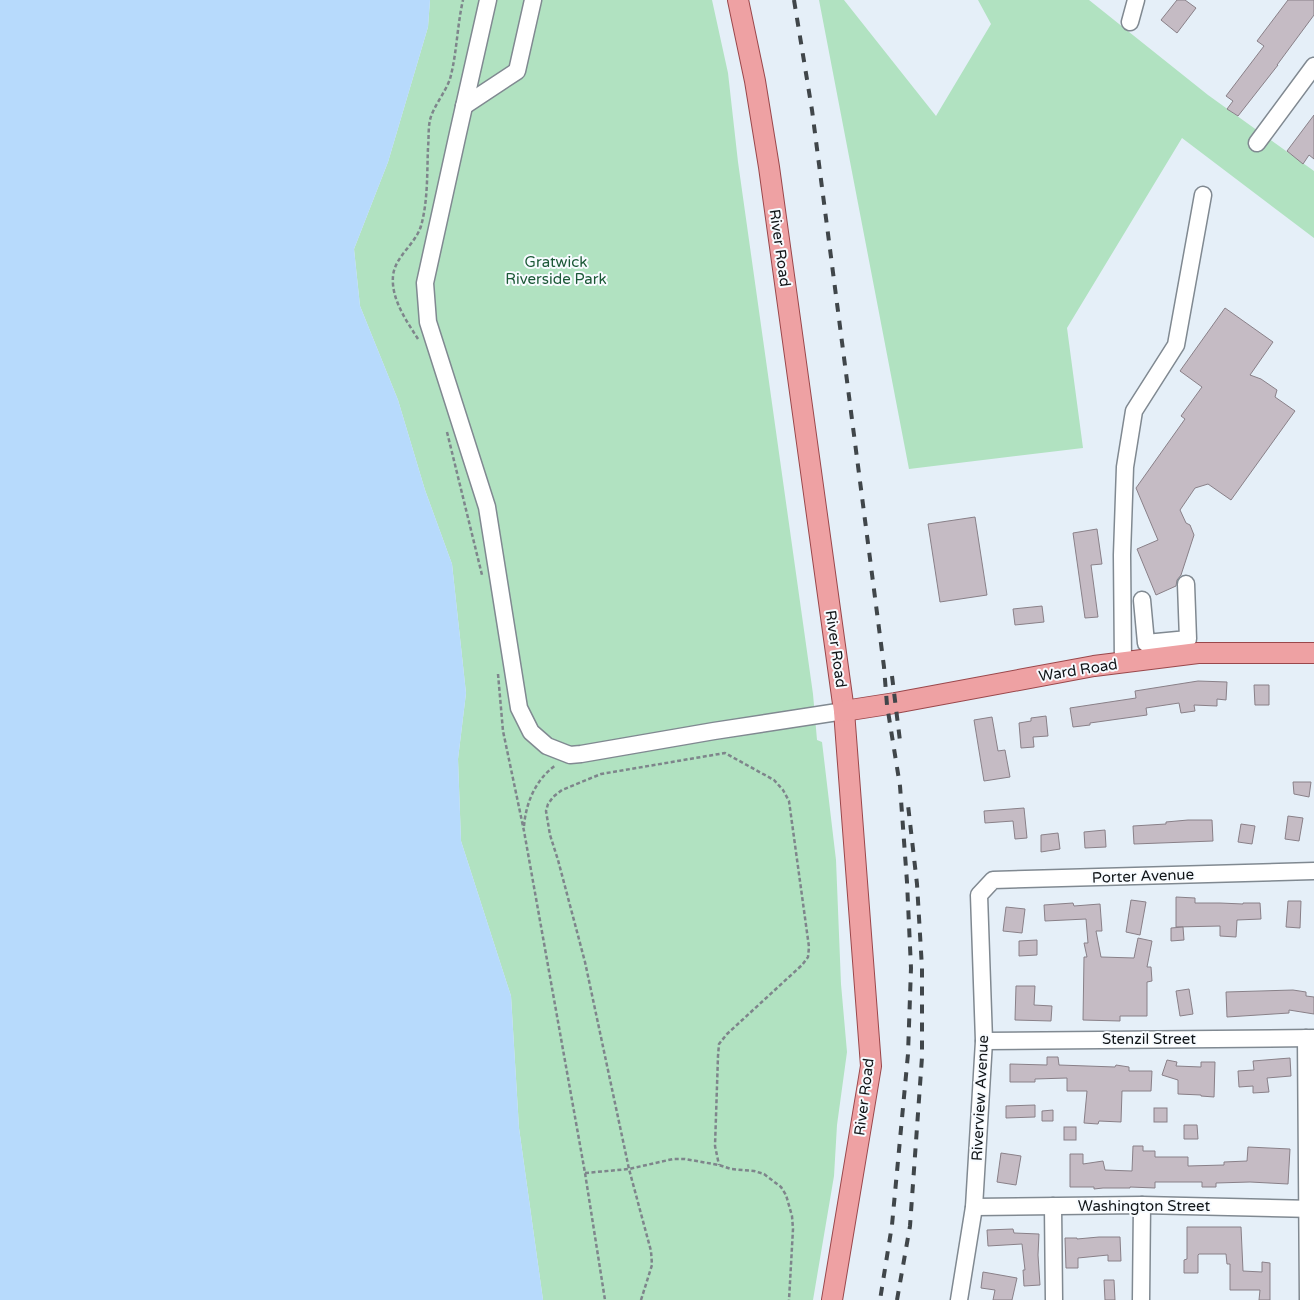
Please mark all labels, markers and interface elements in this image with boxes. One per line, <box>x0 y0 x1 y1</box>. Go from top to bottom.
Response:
street label: River Road <box>766 208 794 288</box>
park label: Gratwick Riverside Park <box>505 253 607 288</box>
street label: River Road <box>822 609 850 689</box>
street label: Ward Road <box>1037 655 1119 685</box>
street label: Porter Avenue <box>1092 865 1194 887</box>
street label: Stenzil Street <box>1102 1030 1196 1048</box>
street label: Riverview Avenue <box>968 1035 992 1161</box>
street label: River Road <box>850 1057 878 1137</box>
street label: Washington Street <box>1078 1197 1210 1215</box>

